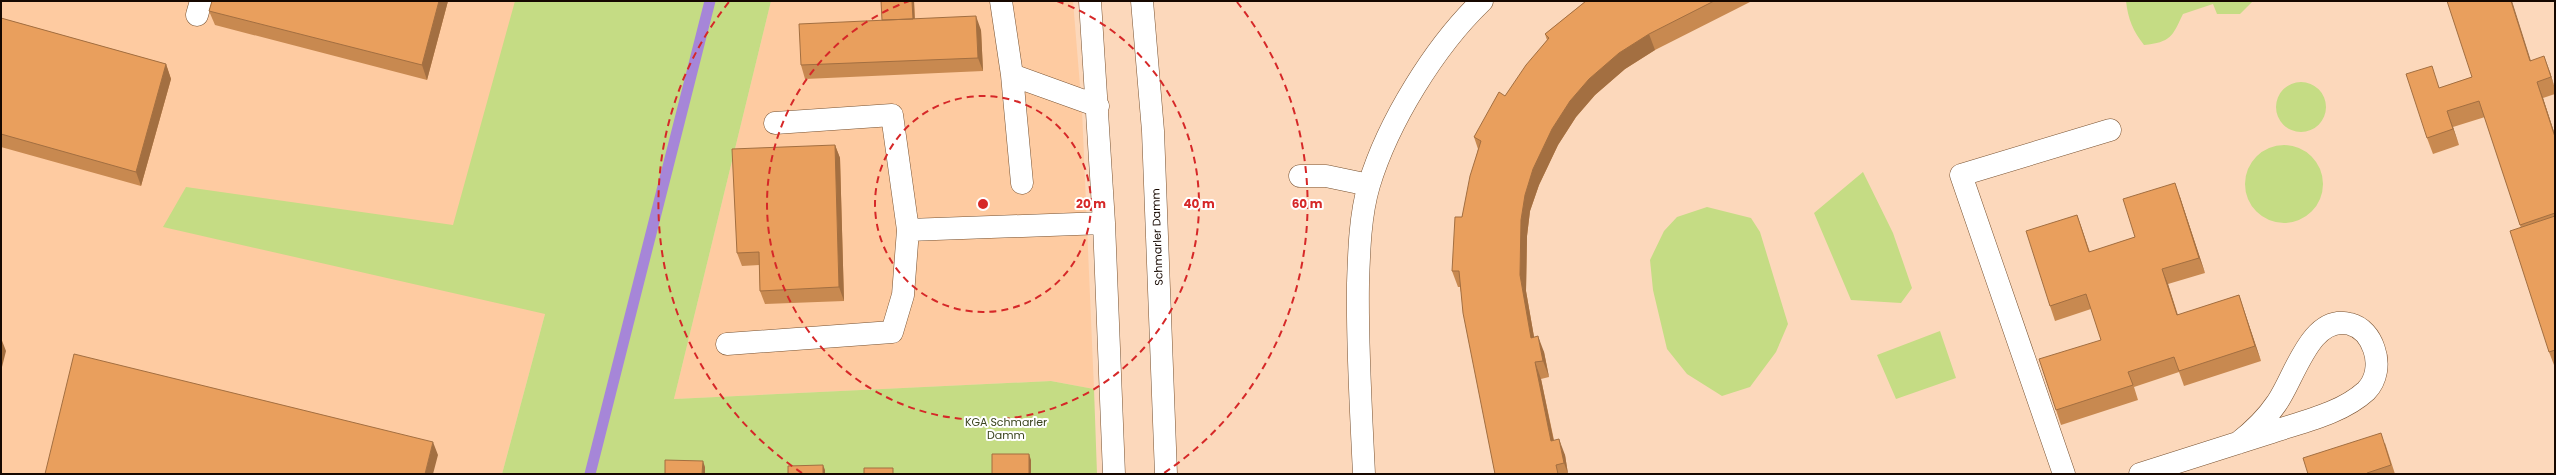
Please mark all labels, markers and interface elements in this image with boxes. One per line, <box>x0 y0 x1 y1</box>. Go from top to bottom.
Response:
street label: Schmarler Damm <box>1147 188 1167 286</box>
text: 20 m <box>1076 195 1106 212</box>
text: 40 m <box>1183 195 1215 212</box>
text: 60 m <box>1292 195 1323 212</box>
centre of rings <box>976 197 990 211</box>
park label: KGA Schmarler Damm <box>965 414 1047 443</box>

